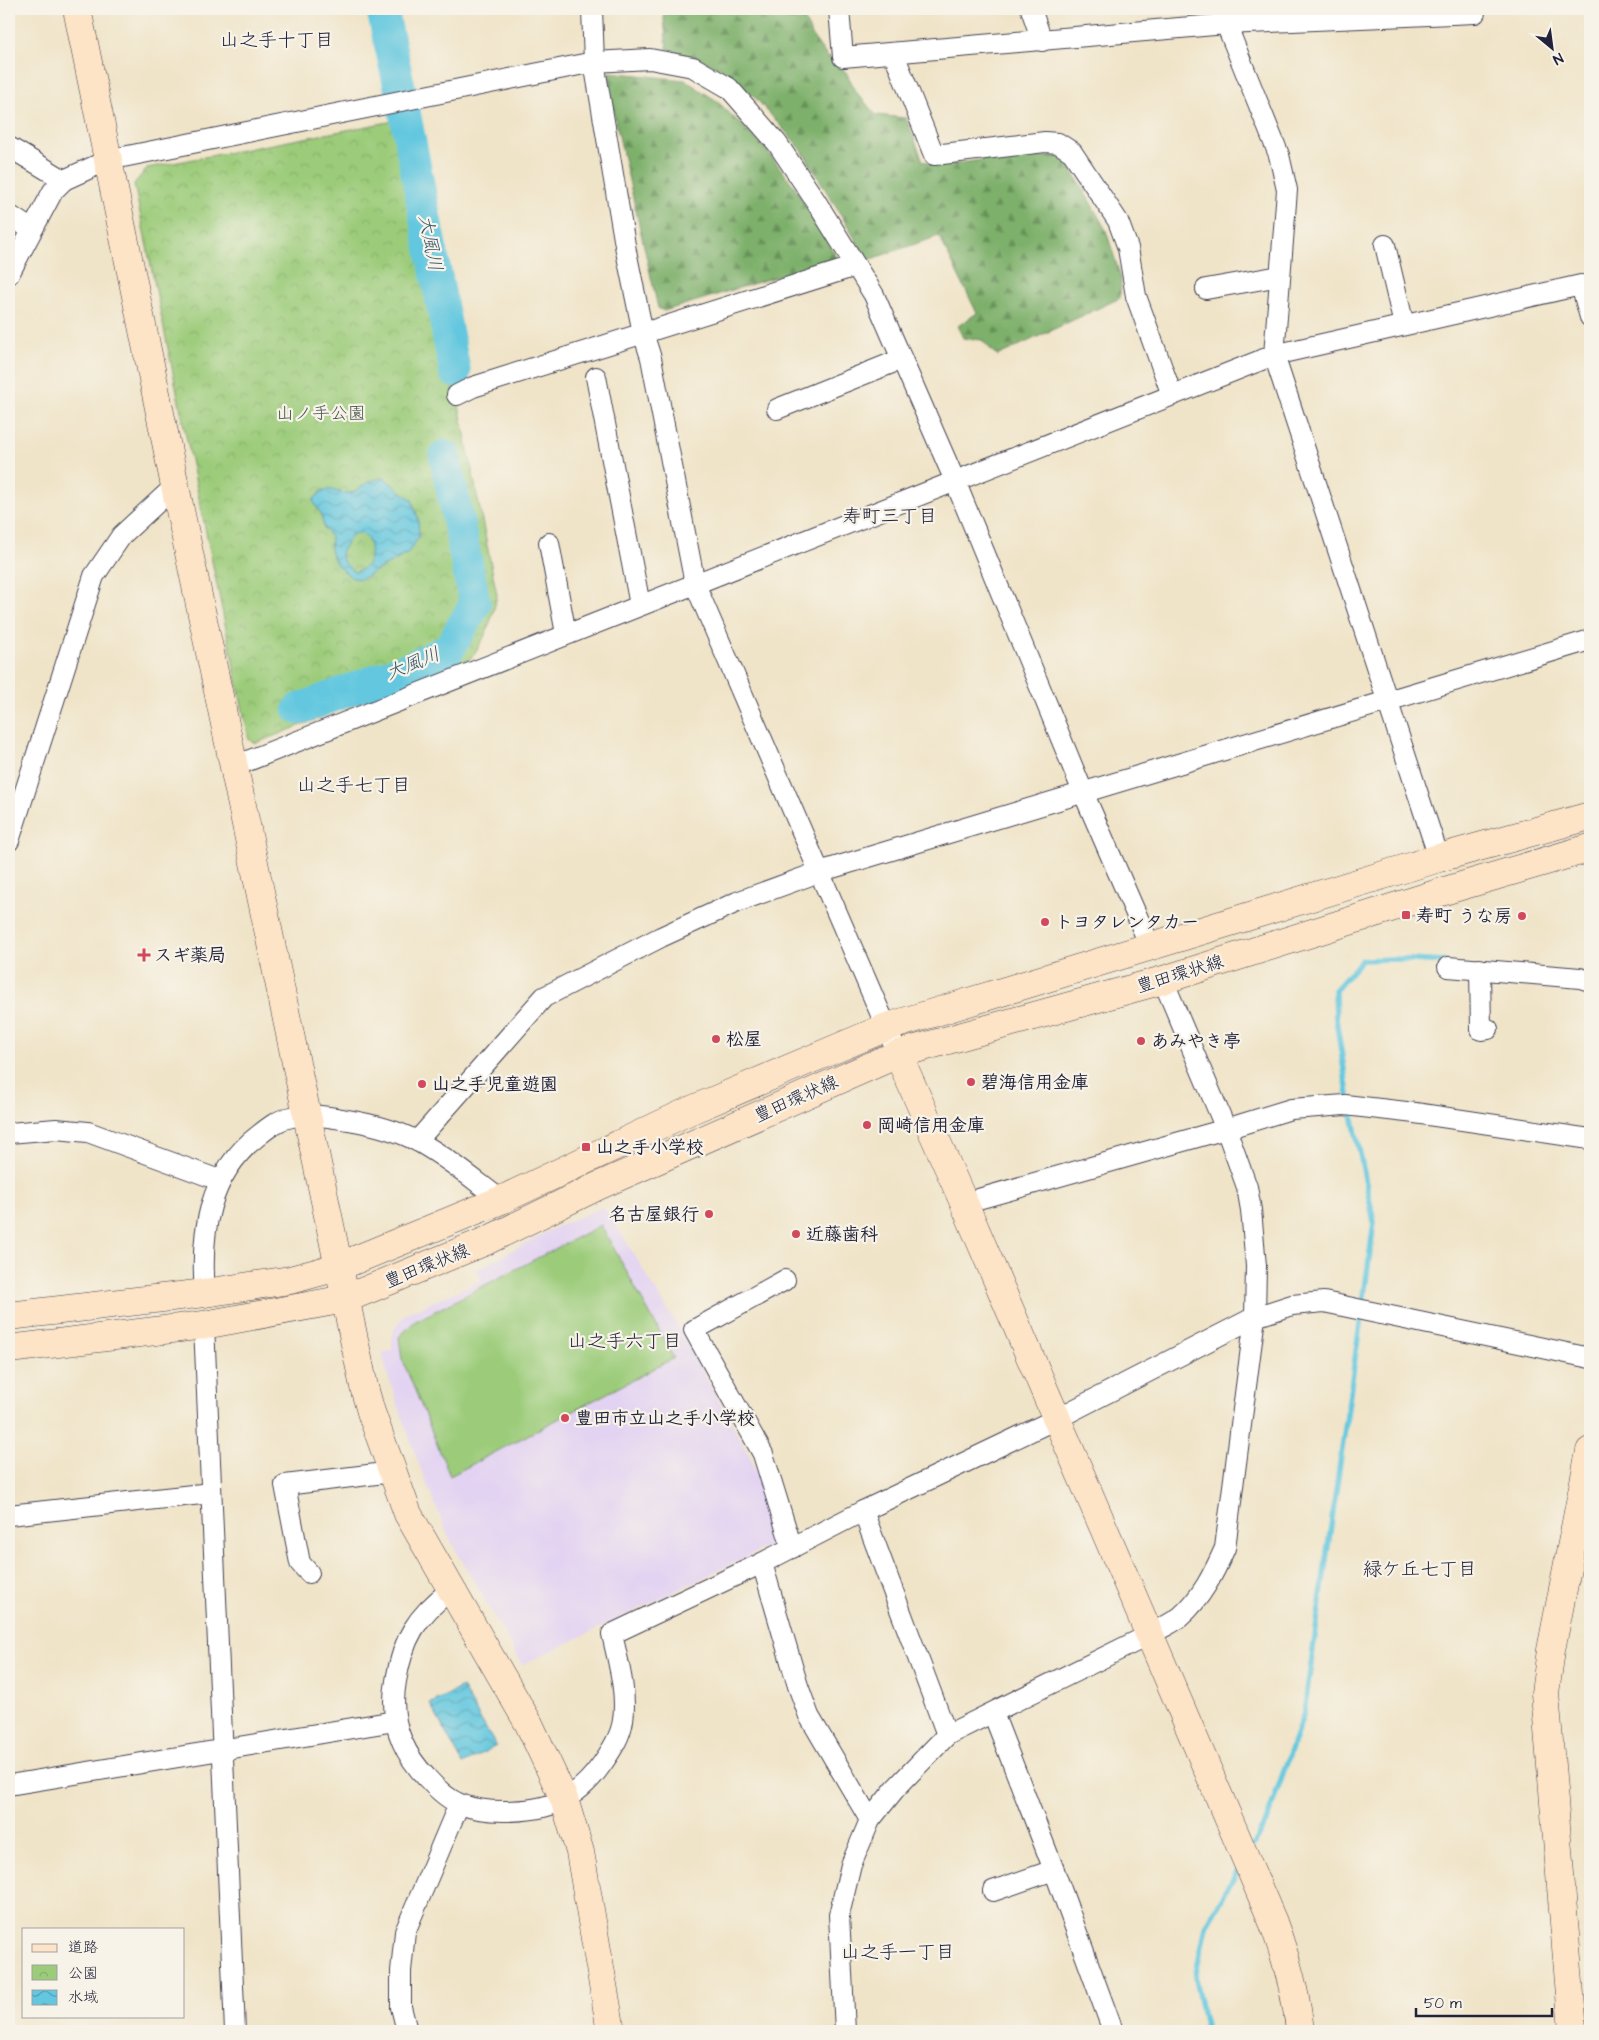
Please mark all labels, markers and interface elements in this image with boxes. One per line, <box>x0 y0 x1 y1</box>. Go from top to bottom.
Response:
north arrow <box>1526 22 1576 72</box>
district label: 山之手十丁目 <box>220 27 334 54</box>
text: N <box>1549 48 1567 69</box>
water label: 大風川 <box>411 212 449 274</box>
park label: 山ノ手公園 <box>276 401 366 426</box>
district label: 寿町三丁目 <box>842 503 938 530</box>
water label: 大風川 <box>382 641 444 687</box>
district label: 山之手七丁目 <box>297 772 411 799</box>
place label: 寿町 <box>1416 903 1452 928</box>
place label: うな房 <box>1458 904 1512 929</box>
marker: 寿町 <box>1400 909 1412 921</box>
place label: トヨタレンタカー <box>1055 910 1199 935</box>
marker: うな房 <box>1516 910 1528 922</box>
marker: トヨタレンタカー <box>1039 916 1051 928</box>
place label: スギ薬局 <box>154 943 226 968</box>
marker: スギ薬局 <box>138 949 150 961</box>
street label: 豊田環状線 <box>1133 949 1227 999</box>
place label: 松屋 <box>726 1027 762 1052</box>
place label: あみやき亭 <box>1151 1029 1241 1054</box>
marker: 松屋 <box>710 1033 722 1045</box>
marker: あみやき亭 <box>1135 1035 1147 1047</box>
street label: 豊田環状線 <box>750 1069 842 1129</box>
place label: 碧海信用金庫 <box>981 1070 1089 1095</box>
place label: 山之手児童遊園 <box>432 1072 558 1097</box>
marker: 碧海信用金庫 <box>965 1076 977 1088</box>
marker: 山之手児童遊園 <box>416 1078 428 1090</box>
place label: 岡崎信用金庫 <box>877 1113 985 1138</box>
marker: 岡崎信用金庫 <box>861 1119 873 1131</box>
place label: 山之手小学校 <box>596 1135 704 1160</box>
marker: 山之手小学校 <box>580 1141 592 1153</box>
place label: 名古屋銀行 <box>609 1202 699 1227</box>
marker: 名古屋銀行 <box>703 1208 715 1220</box>
place label: 近藤歯科 <box>806 1222 878 1247</box>
marker: 近藤歯科 <box>790 1228 802 1240</box>
street label: 豊田環状線 <box>381 1238 473 1294</box>
district label: 山之手六丁目 <box>568 1328 682 1355</box>
place label: 豊田市立山之手小学校 <box>575 1406 755 1431</box>
marker: 豊田市立山之手小学校 <box>559 1412 571 1424</box>
district label: 緑ケ丘七丁目 <box>1363 1556 1477 1583</box>
legend <box>22 1928 185 2018</box>
text: 道路 <box>68 1937 98 1958</box>
district label: 山之手一丁目 <box>841 1939 955 1966</box>
text: 公園 <box>68 1963 98 1984</box>
scale bar <box>1416 1985 1553 2017</box>
text: 水域 <box>68 1987 98 2008</box>
text: 50 m <box>1424 1993 1462 2014</box>

